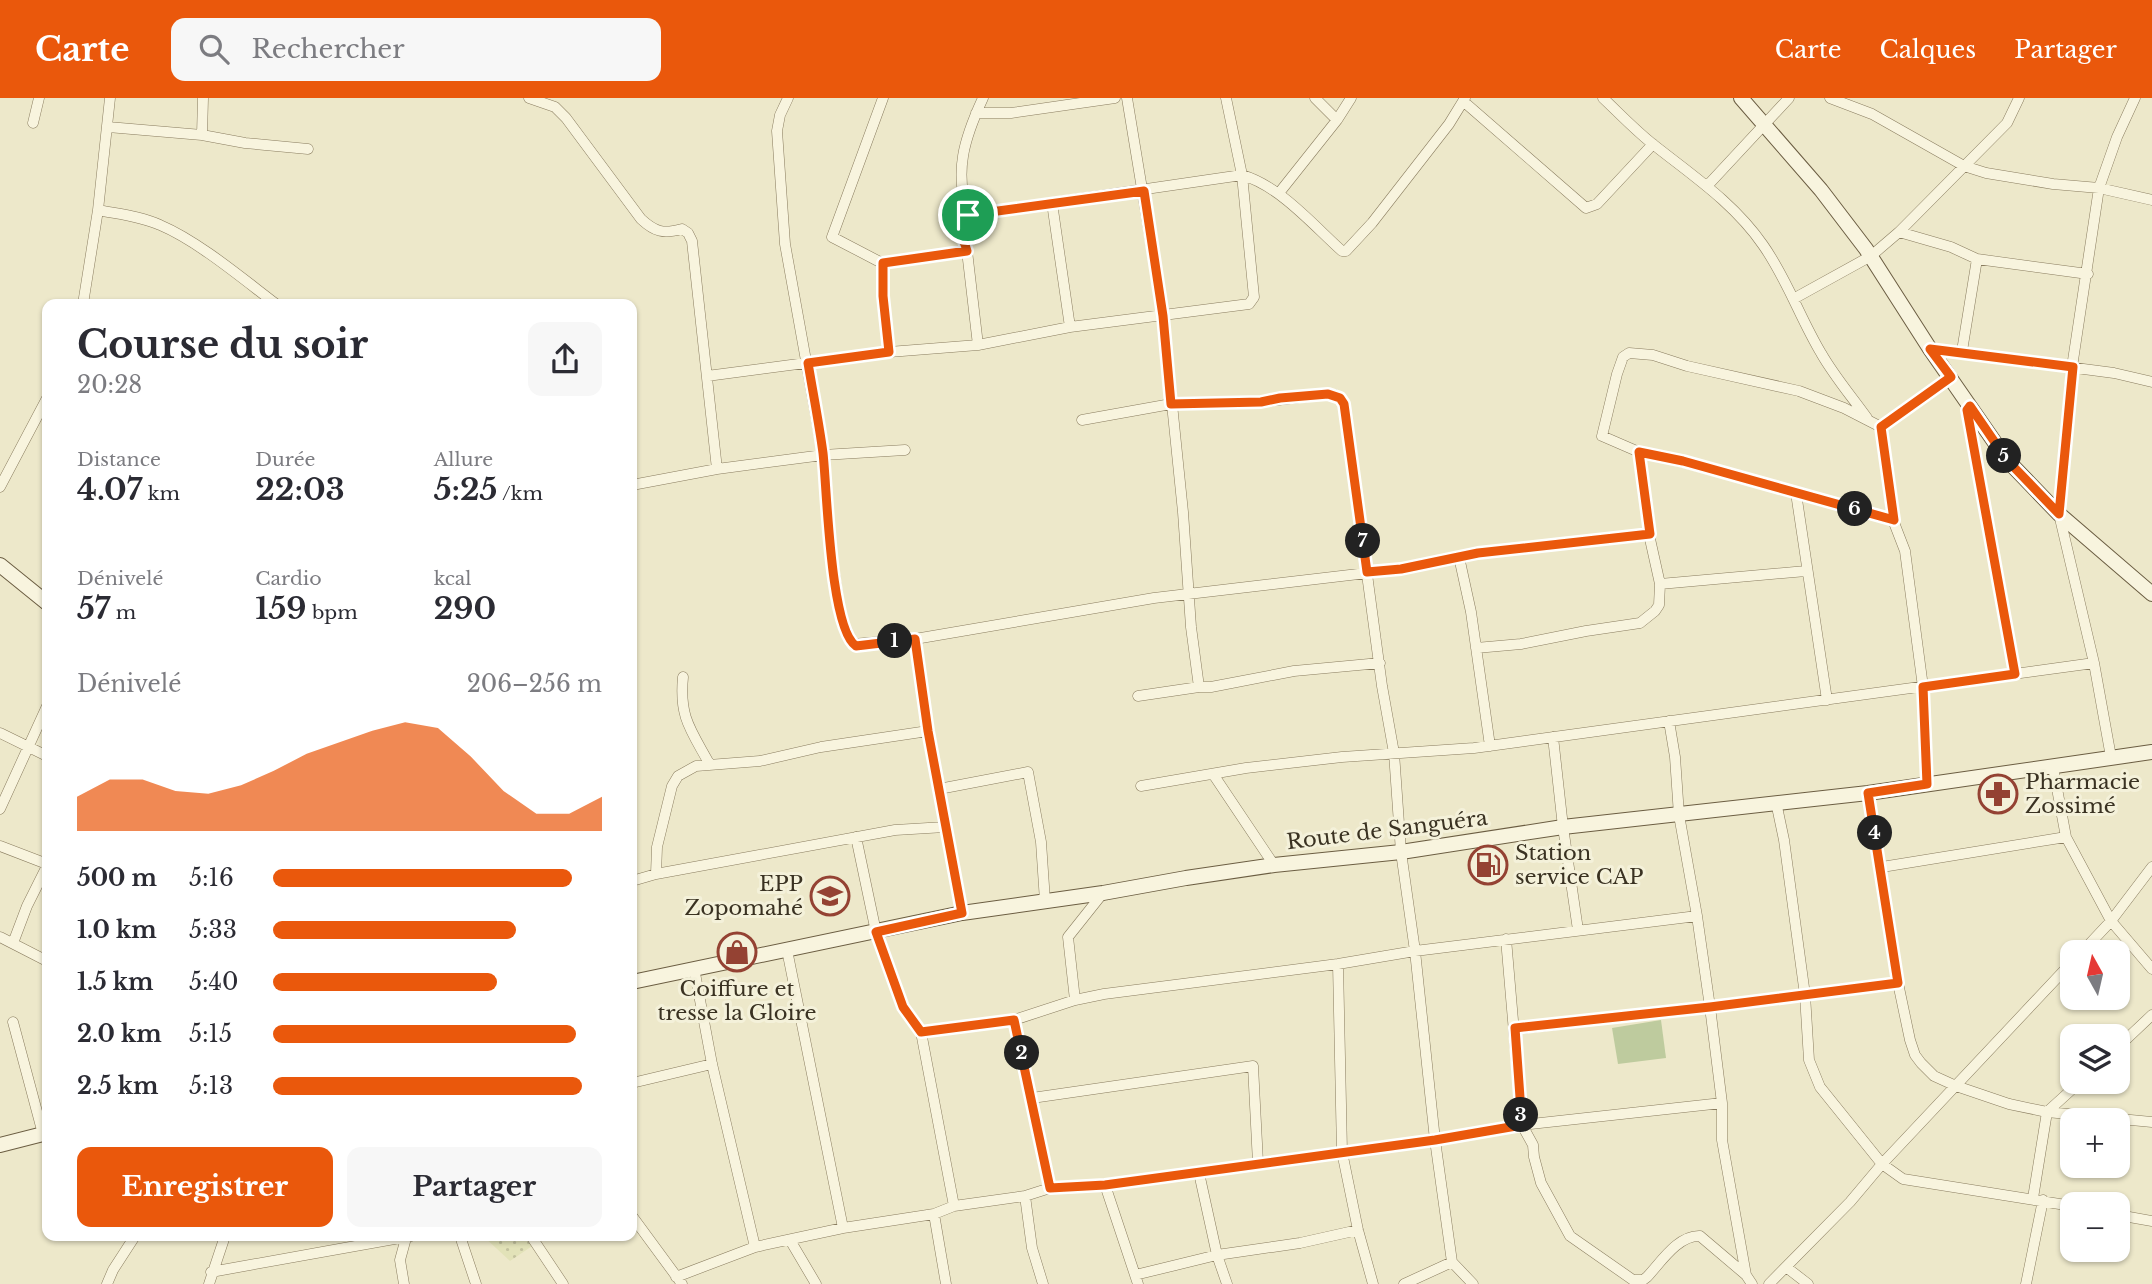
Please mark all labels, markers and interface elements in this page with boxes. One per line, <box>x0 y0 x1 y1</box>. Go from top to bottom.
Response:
search box <box>171 18 661 81</box>
text: Carte <box>35 29 129 70</box>
icon: search <box>195 30 233 68</box>
text: Rechercher <box>251 33 405 65</box>
text: Carte <box>1775 35 1841 64</box>
text: Calques <box>1879 35 1976 64</box>
text: Partager <box>2014 35 2117 64</box>
pin <box>938 185 998 245</box>
icon: arrive <box>949 196 987 234</box>
text: Course du soir <box>77 321 368 368</box>
button: share <box>528 322 602 396</box>
text: 20:28 <box>77 371 142 399</box>
pin: 5 <box>1986 438 2022 474</box>
text: 5 <box>1998 444 2009 467</box>
text: Distance <box>77 448 161 471</box>
text: Durée <box>255 448 315 471</box>
text: Allure <box>434 448 493 471</box>
text: 4.07 <box>77 471 142 508</box>
text: 22:03 <box>255 471 345 508</box>
text: 5:25 <box>434 471 497 508</box>
text: km <box>142 482 180 505</box>
text: /km <box>497 482 543 505</box>
pin: 6 <box>1838 492 1872 526</box>
text: 6 <box>1848 497 1861 520</box>
pin: 7 <box>1346 524 1380 558</box>
text: 7 <box>1358 529 1367 552</box>
text: Dénivelé <box>77 567 163 590</box>
text: Cardio <box>255 567 322 590</box>
text: kcal <box>434 567 472 590</box>
text: 57 <box>77 590 110 627</box>
text: 159 <box>255 590 306 627</box>
text: 290 <box>434 590 496 627</box>
text: m <box>110 601 136 624</box>
text: bpm <box>306 601 358 624</box>
pin: 1 <box>878 624 912 658</box>
text: 1 <box>890 629 899 652</box>
text: Dénivelé <box>77 670 181 698</box>
text: 206–256 m <box>467 670 602 698</box>
place label: Pharmacie Zossimé <box>2025 769 2140 819</box>
pharmacy icon: Pharmacie Zossimé <box>1977 773 2019 815</box>
street label: Route de Sanguéra <box>1285 805 1489 855</box>
pin: 4 <box>1857 816 1892 850</box>
text: 4 <box>1868 821 1881 844</box>
place label: Station service CAP <box>1515 840 1643 890</box>
fuel station icon: Station service CAP <box>1467 844 1509 886</box>
text: 500 m <box>77 864 157 892</box>
text: 5:16 <box>189 864 234 892</box>
place label: EPP Zopomahé <box>684 871 803 921</box>
school or university icon: EPP Zopomahé <box>809 875 851 917</box>
text: 1.0 km <box>77 916 157 944</box>
text: 5:33 <box>189 916 237 944</box>
shop icon: Coiffure et tresse la Gloire <box>716 931 758 973</box>
north arrow <box>2060 940 2130 1010</box>
map controls <box>2060 940 2130 1262</box>
text: 1.5 km <box>77 968 154 996</box>
text: 5:40 <box>189 968 239 996</box>
place label: Coiffure et tresse la Gloire <box>658 976 816 1026</box>
text: 2.0 km <box>77 1020 162 1048</box>
text: 5:15 <box>189 1020 232 1048</box>
button: layers <box>2060 1024 2130 1094</box>
pin: 2 <box>1004 1035 1040 1070</box>
text: 2 <box>1015 1041 1028 1064</box>
text: 2.5 km <box>77 1072 158 1100</box>
text: 5:13 <box>189 1072 233 1100</box>
pin: 3 <box>1504 1098 1538 1132</box>
text: 3 <box>1514 1103 1527 1126</box>
button: + <box>2060 1108 2130 1178</box>
button: Enregistrer <box>77 1147 333 1227</box>
button: Partager <box>347 1147 602 1227</box>
button: − <box>2060 1192 2130 1262</box>

